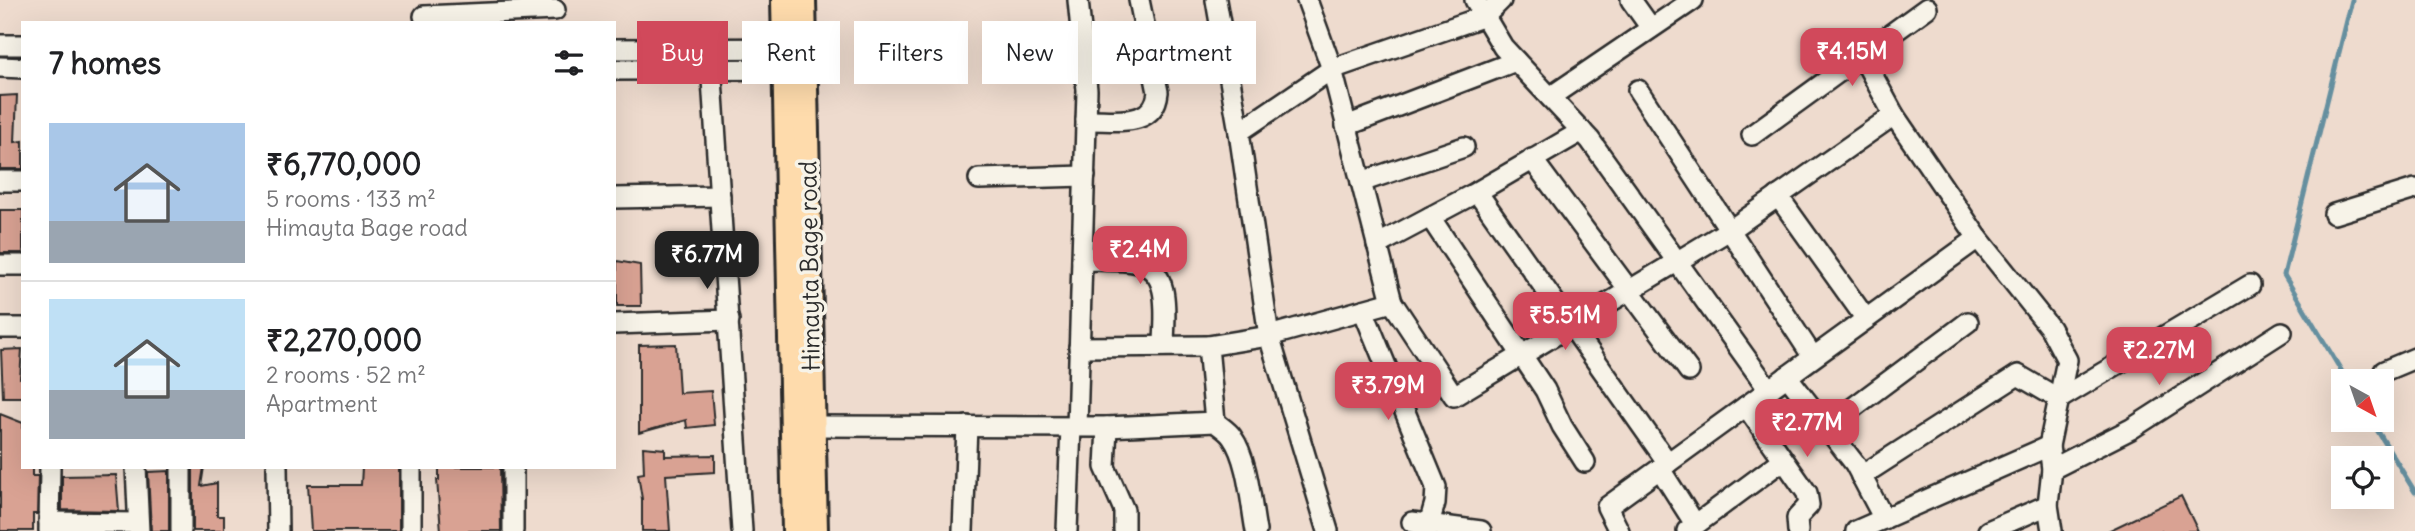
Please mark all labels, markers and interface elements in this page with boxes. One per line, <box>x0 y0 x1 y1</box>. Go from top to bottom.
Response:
chip: Buy <box>637 21 728 84</box>
chip: Rent <box>742 21 840 84</box>
chip: Filters <box>854 21 968 84</box>
chip: New <box>982 21 1078 84</box>
chip: Apartment <box>1092 21 1256 84</box>
pin: ₹4.15M <box>1795 28 1909 88</box>
text: ₹4.15M <box>1816 36 1888 65</box>
text: 7 homes <box>49 44 161 82</box>
icon: filters <box>550 44 588 82</box>
text: ₹6,770,000 <box>266 145 421 183</box>
icon: home <box>105 151 189 235</box>
street label: Himayta Bage road <box>792 160 826 372</box>
text: 5 rooms · 133 m² <box>266 184 436 213</box>
text: Himayta Bage road <box>266 213 468 242</box>
pin: ₹2.4M <box>1091 226 1189 286</box>
pin: ₹6.77M <box>650 232 764 291</box>
text: ₹2.4M <box>1109 234 1171 263</box>
text: ₹6.77M <box>671 239 743 268</box>
pin: ₹5.51M <box>1508 292 1622 352</box>
text: ₹5.51M <box>1529 300 1601 329</box>
text: ₹2,270,000 <box>266 321 422 359</box>
icon: home <box>105 327 189 411</box>
pin: ₹2.27M <box>2102 328 2216 387</box>
text: ₹2.27M <box>2122 335 2196 364</box>
text: 2 rooms · 52 m² <box>266 360 426 389</box>
pin: ₹3.79M <box>1331 362 1445 422</box>
north arrow <box>2331 369 2394 432</box>
map controls <box>2331 369 2394 509</box>
text: ₹3.79M <box>1351 370 1425 399</box>
text: Apartment <box>266 389 378 418</box>
pin: ₹2.77M <box>1750 400 1864 459</box>
text: ₹2.77M <box>1771 407 1843 436</box>
button: locate <box>2331 446 2394 509</box>

